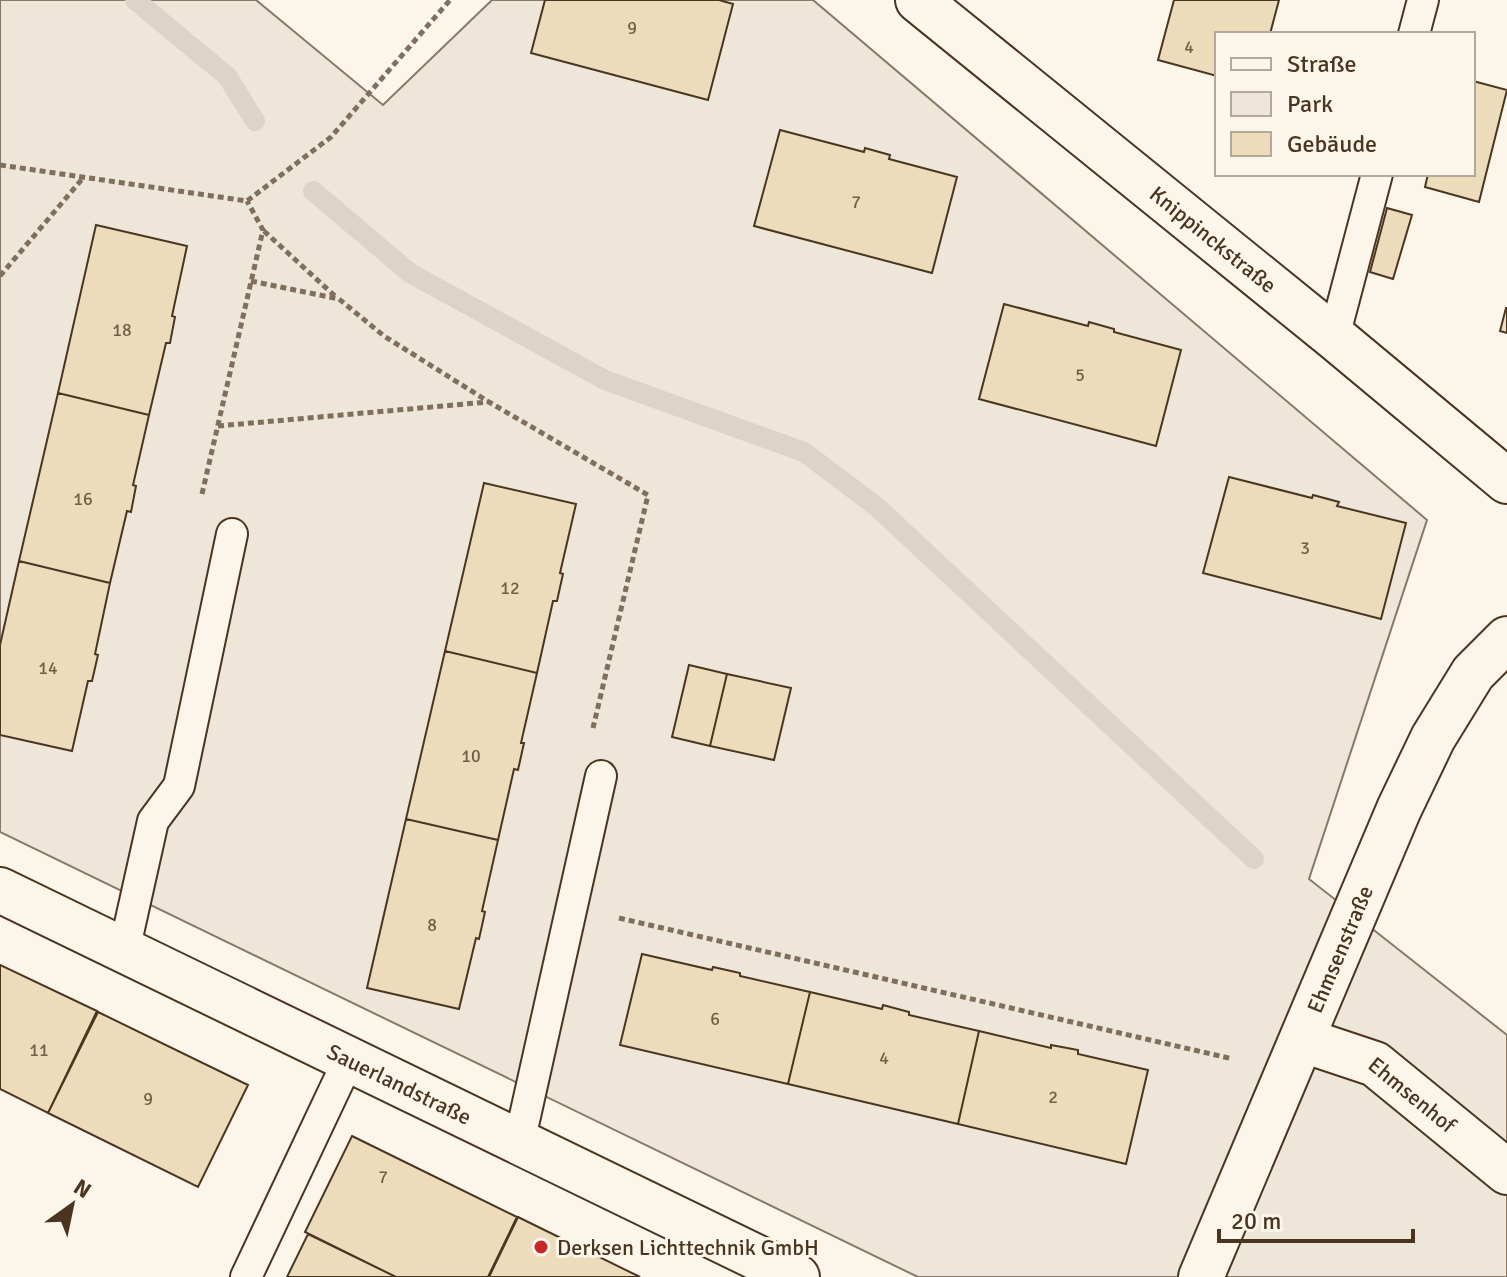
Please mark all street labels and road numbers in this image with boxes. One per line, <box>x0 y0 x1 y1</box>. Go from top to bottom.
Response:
street label: Knippinckstraße <box>1144 180 1282 299</box>
street label: Ehmsenstraße <box>1301 882 1379 1017</box>
street label: Sauerlandstraße <box>323 1038 476 1131</box>
street label: Ehmsenhof <box>1363 1051 1462 1140</box>

